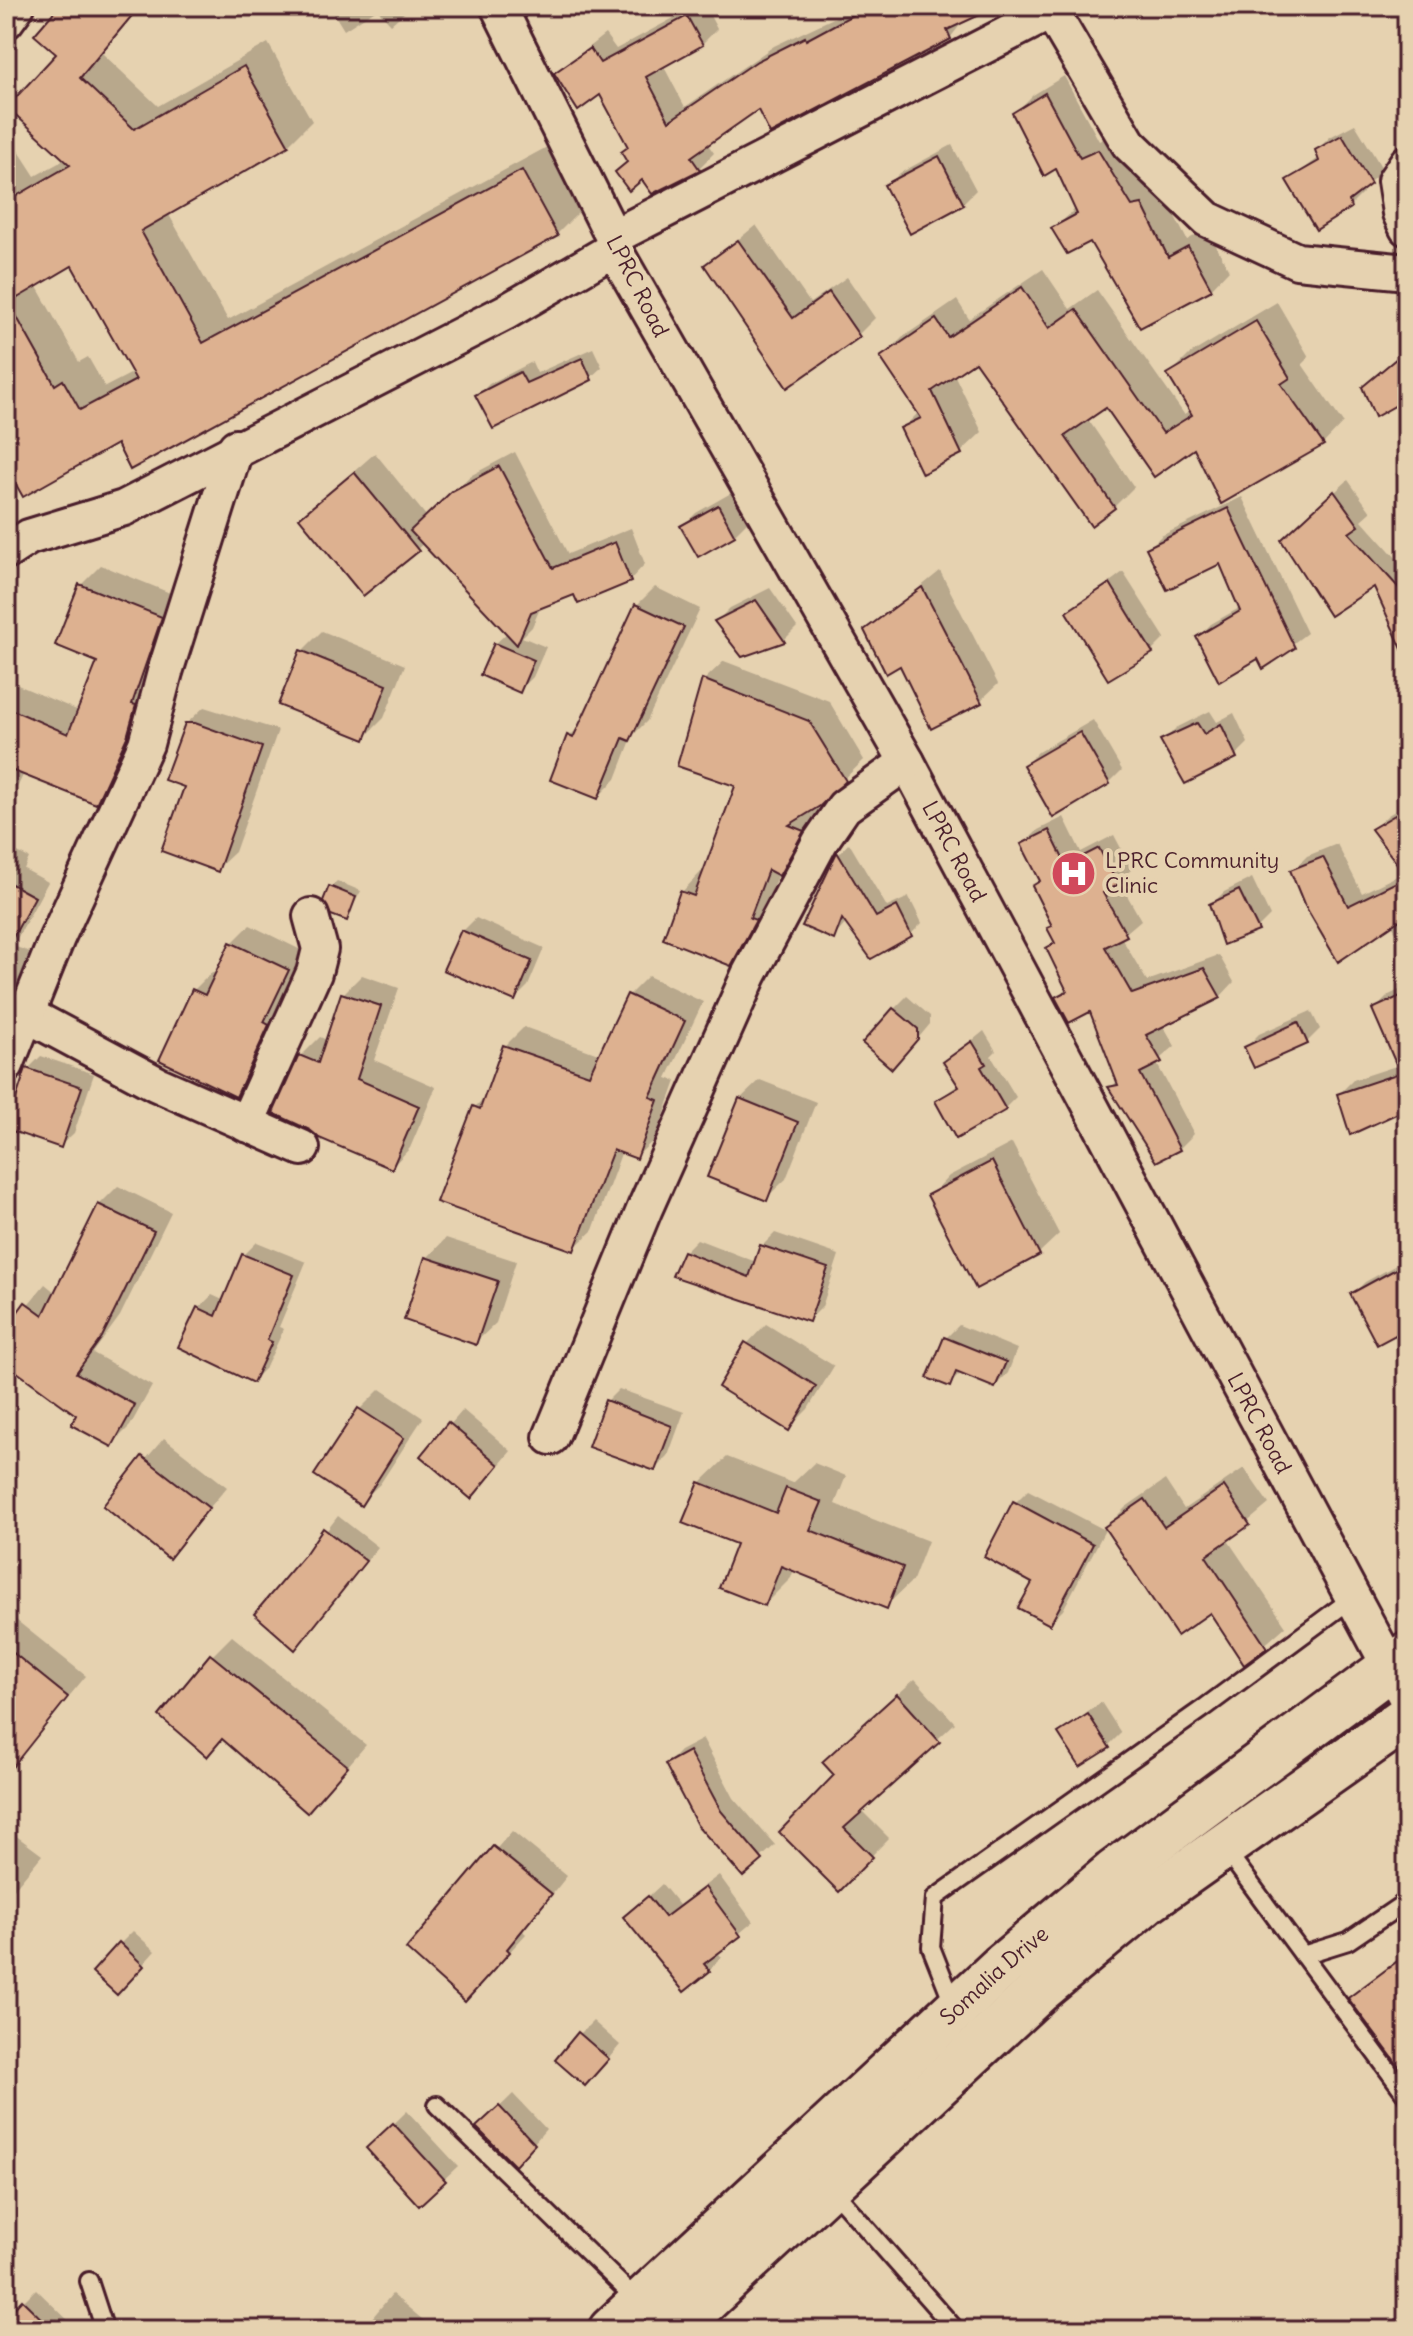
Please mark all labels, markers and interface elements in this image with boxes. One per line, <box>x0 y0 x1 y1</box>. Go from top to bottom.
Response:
street label: LPRC Road <box>600 230 676 342</box>
street label: LPRC Road <box>916 796 993 907</box>
place label: LPRC Community Clinic <box>1105 846 1279 899</box>
hospital icon: LPRC Community Clinic <box>1050 849 1098 897</box>
street label: LPRC Road <box>1221 1368 1298 1478</box>
street label: Somalia Drive <box>934 1919 1054 2031</box>

